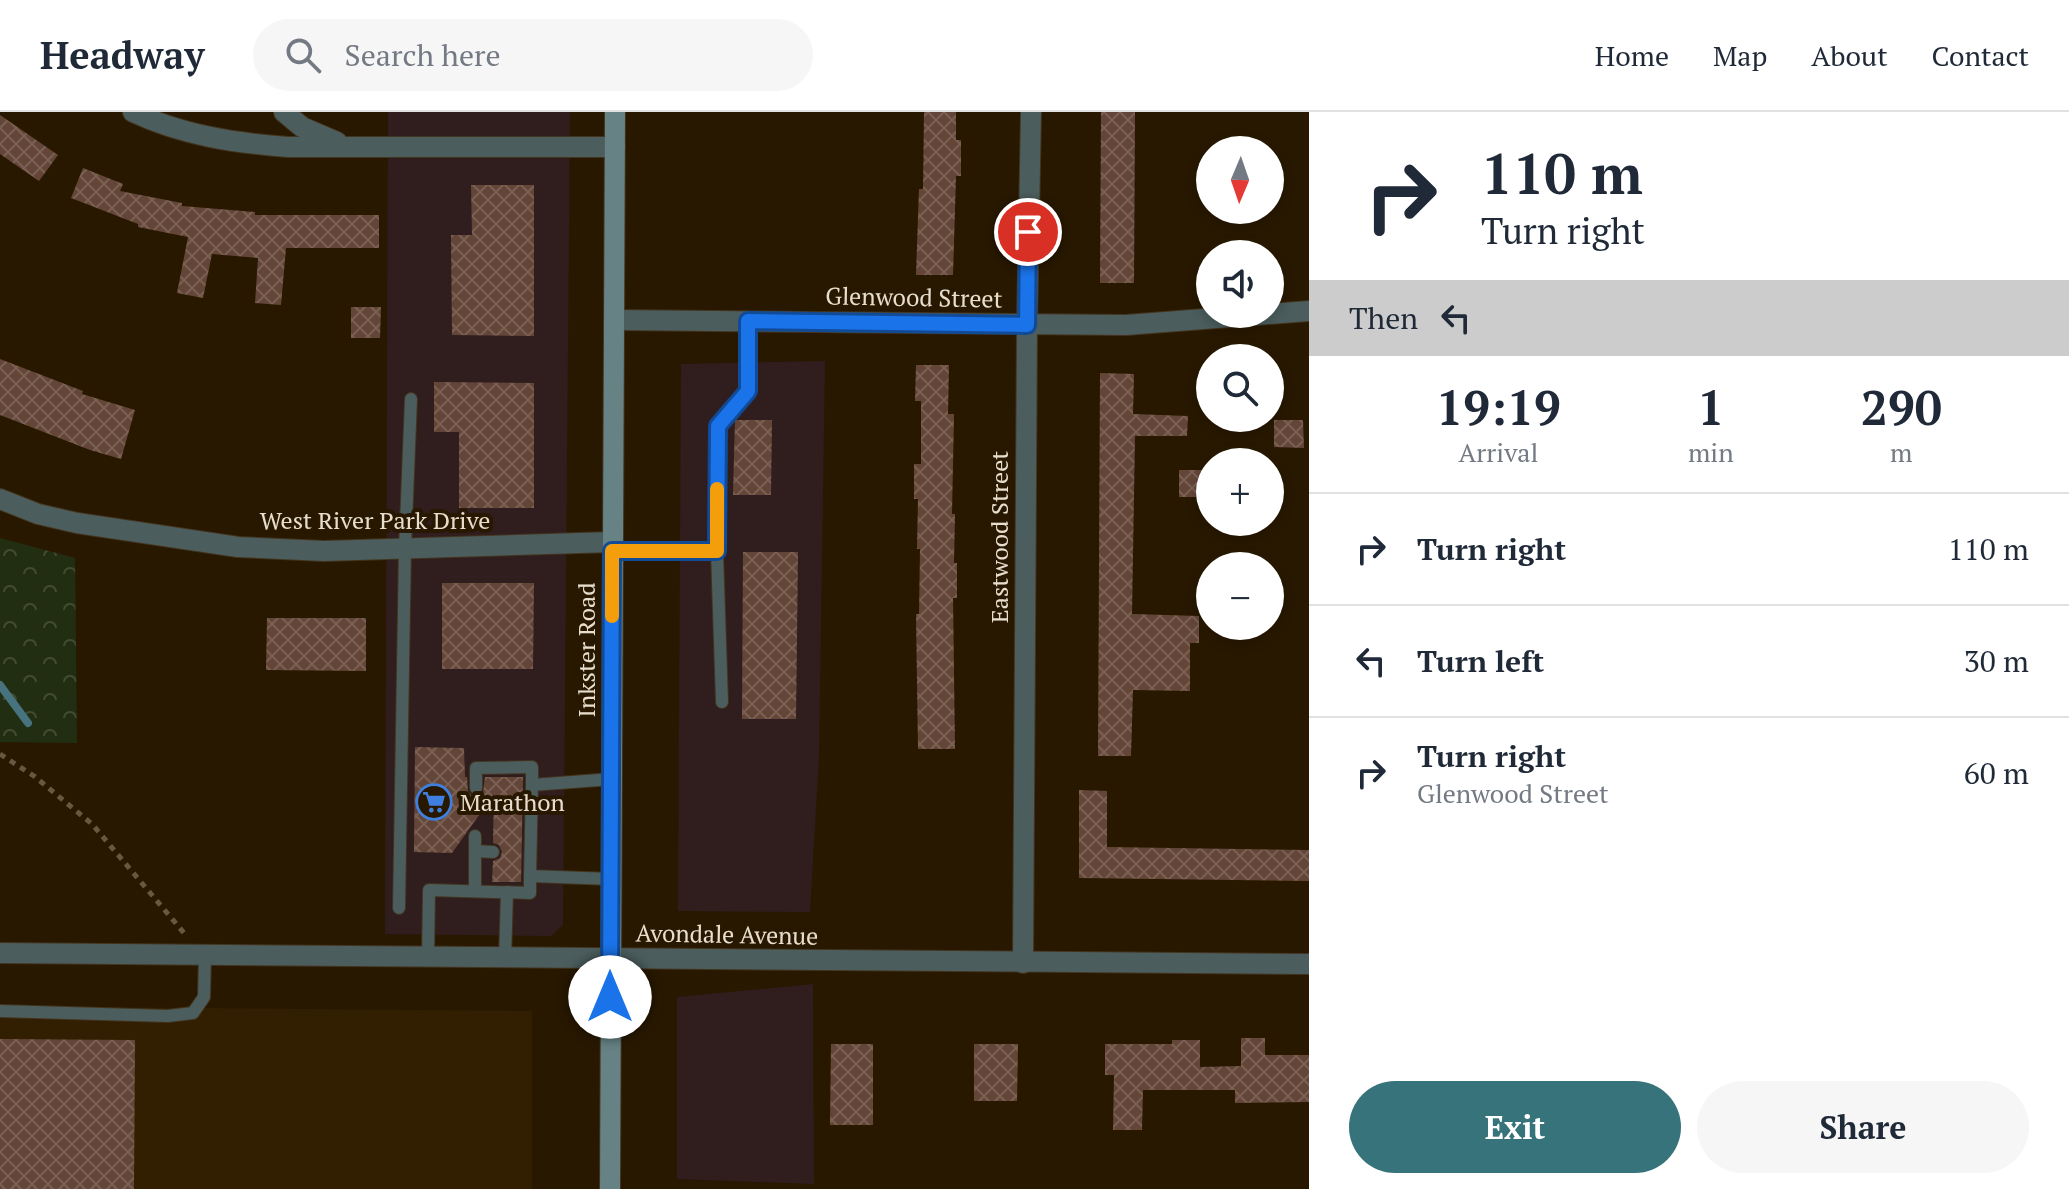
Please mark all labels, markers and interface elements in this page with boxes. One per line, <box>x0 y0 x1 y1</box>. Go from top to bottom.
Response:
search box <box>253 19 813 91</box>
text: Headway <box>40 30 205 80</box>
icon: search <box>281 33 325 77</box>
text: Search here <box>345 35 501 75</box>
text: Home <box>1595 37 1669 74</box>
text: Map <box>1713 37 1767 74</box>
text: About <box>1811 37 1888 74</box>
text: Contact <box>1932 37 2029 74</box>
north arrow <box>1196 136 1284 224</box>
map controls <box>1196 136 1284 640</box>
text: 110 m <box>1481 136 1643 210</box>
icon: right <box>1349 144 1453 248</box>
pin <box>994 198 1062 266</box>
text: Turn right <box>1481 207 1645 254</box>
icon: arrive <box>1006 210 1050 254</box>
button: sound <box>1196 240 1284 328</box>
street label: Glenwood Street <box>825 279 1003 315</box>
icon: left <box>1434 296 1478 340</box>
text: Then <box>1349 298 1418 338</box>
button: search <box>1196 344 1284 432</box>
text: 19:19 <box>1436 375 1561 439</box>
text: 1 <box>1697 375 1724 439</box>
text: 290 <box>1861 375 1942 439</box>
text: Arrival <box>1459 435 1538 469</box>
text: min <box>1688 435 1734 469</box>
text: m <box>1890 435 1913 469</box>
button: + <box>1196 448 1284 536</box>
street label: Eastwood Street <box>983 451 1015 623</box>
street label: West River Park Drive <box>260 504 490 536</box>
icon: right <box>1349 527 1393 571</box>
text: Turn right <box>1417 529 1566 569</box>
text: 110 m <box>1948 529 2029 569</box>
button: − <box>1196 552 1284 640</box>
street label: Inkster Road <box>570 582 602 718</box>
icon: left <box>1349 639 1393 683</box>
text: Turn left <box>1417 641 1544 681</box>
text: 30 m <box>1964 641 2029 681</box>
text: Turn right <box>1417 736 1566 776</box>
icon: right <box>1349 751 1393 795</box>
text: 60 m <box>1964 753 2029 793</box>
text: Glenwood Street <box>1417 776 1609 810</box>
supermarket icon: Marathon <box>415 783 453 821</box>
place label: Marathon <box>460 786 565 818</box>
street label: Avondale Avenue <box>635 916 819 952</box>
position arrow <box>568 955 652 1039</box>
button: Exit <box>1349 1081 1681 1173</box>
button: Share <box>1697 1081 2029 1173</box>

